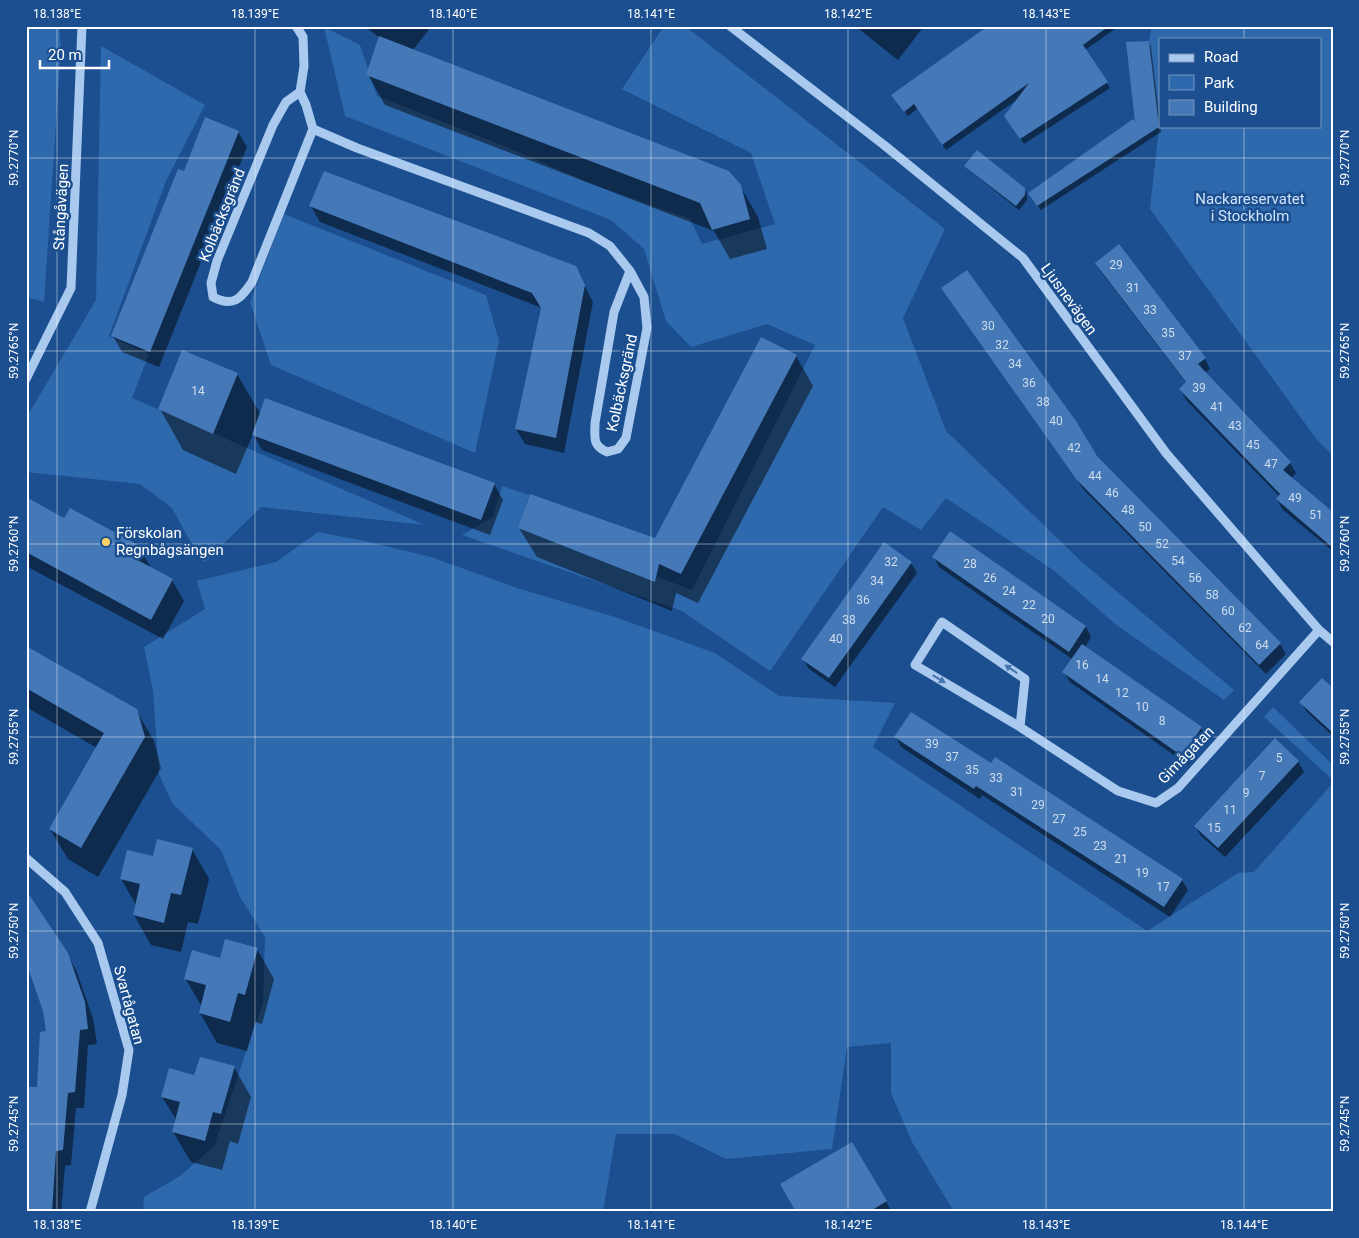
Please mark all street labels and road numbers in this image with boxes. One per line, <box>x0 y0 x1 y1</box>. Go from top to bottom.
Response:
street label: Stångåvägen <box>50 163 72 251</box>
street label: Kolbäcksgränd <box>195 166 249 264</box>
street label: Ljusnevägen <box>1037 260 1101 338</box>
street label: Kolbäcksgränd <box>603 333 641 433</box>
street label: Gimågatan <box>1154 722 1218 788</box>
street label: Svartågatan <box>110 964 148 1046</box>

